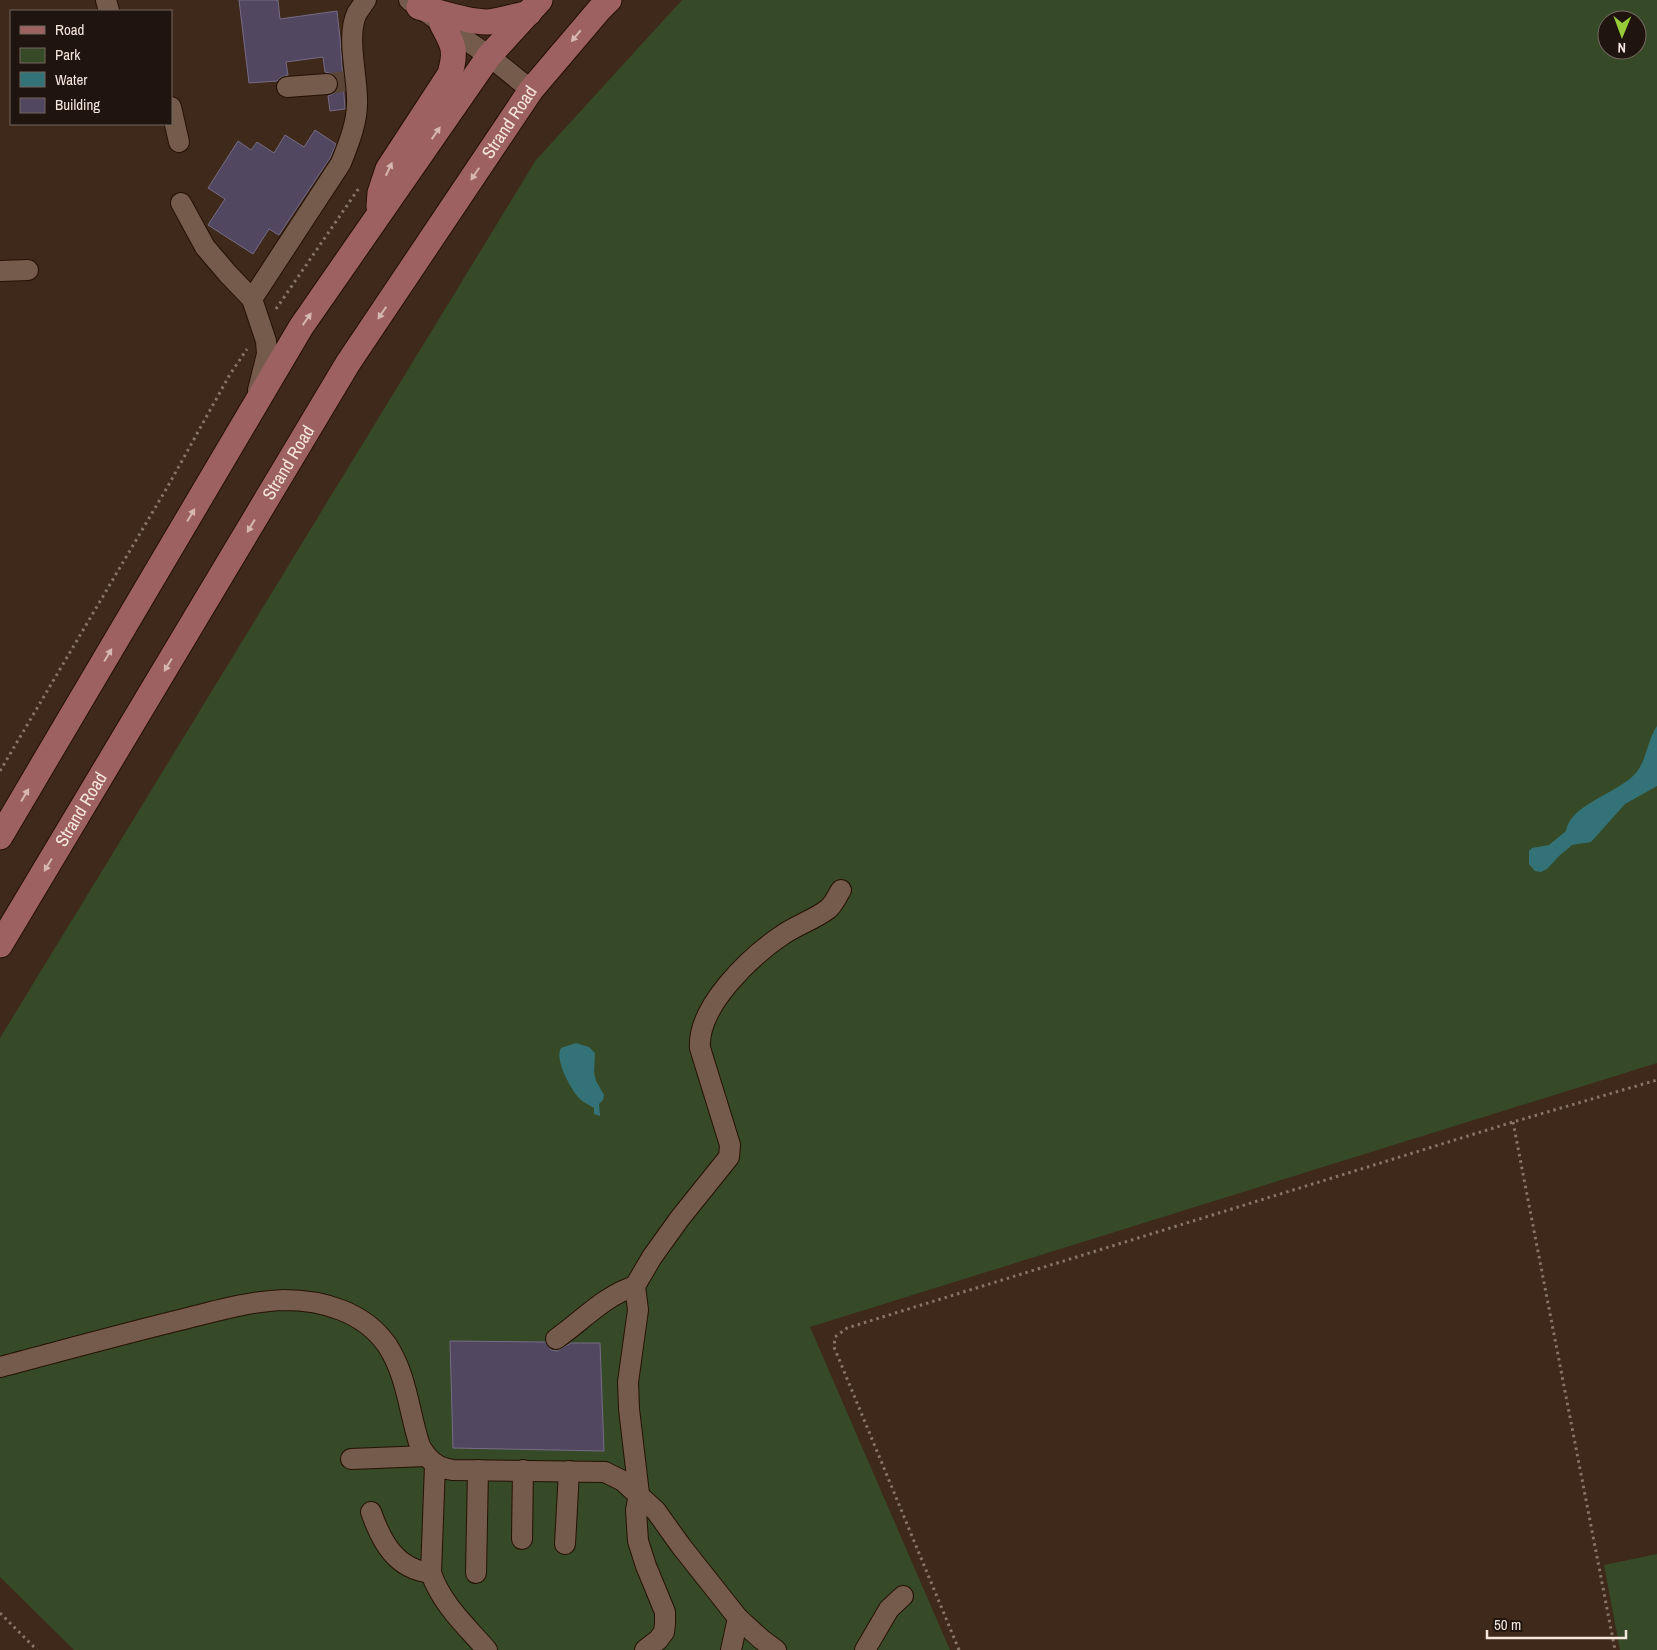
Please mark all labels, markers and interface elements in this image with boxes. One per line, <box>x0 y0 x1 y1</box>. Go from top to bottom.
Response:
legend <box>10 10 172 125</box>
north arrow <box>1597 10 1647 60</box>
text: Road <box>55 19 84 40</box>
one-way arrow <box>571 29 582 42</box>
text: N <box>1617 39 1626 57</box>
text: Park <box>55 44 81 65</box>
text: Water <box>55 69 87 90</box>
street label: Strand Road <box>476 81 542 163</box>
text: Building <box>55 94 100 115</box>
one-way arrow <box>431 126 441 140</box>
one-way arrow <box>385 162 393 176</box>
one-way arrow <box>470 167 480 181</box>
one-way arrow <box>377 306 387 319</box>
one-way arrow <box>302 312 312 326</box>
street label: Strand Road <box>256 420 320 504</box>
one-way arrow <box>186 509 195 522</box>
one-way arrow <box>246 519 255 532</box>
one-way arrow <box>103 648 112 661</box>
one-way arrow <box>163 659 172 672</box>
street label: Strand Road <box>49 767 113 851</box>
one-way arrow <box>20 788 29 801</box>
one-way arrow <box>43 859 52 872</box>
scale bar <box>1487 1608 1626 1640</box>
text: 50 m <box>1494 1614 1521 1635</box>

